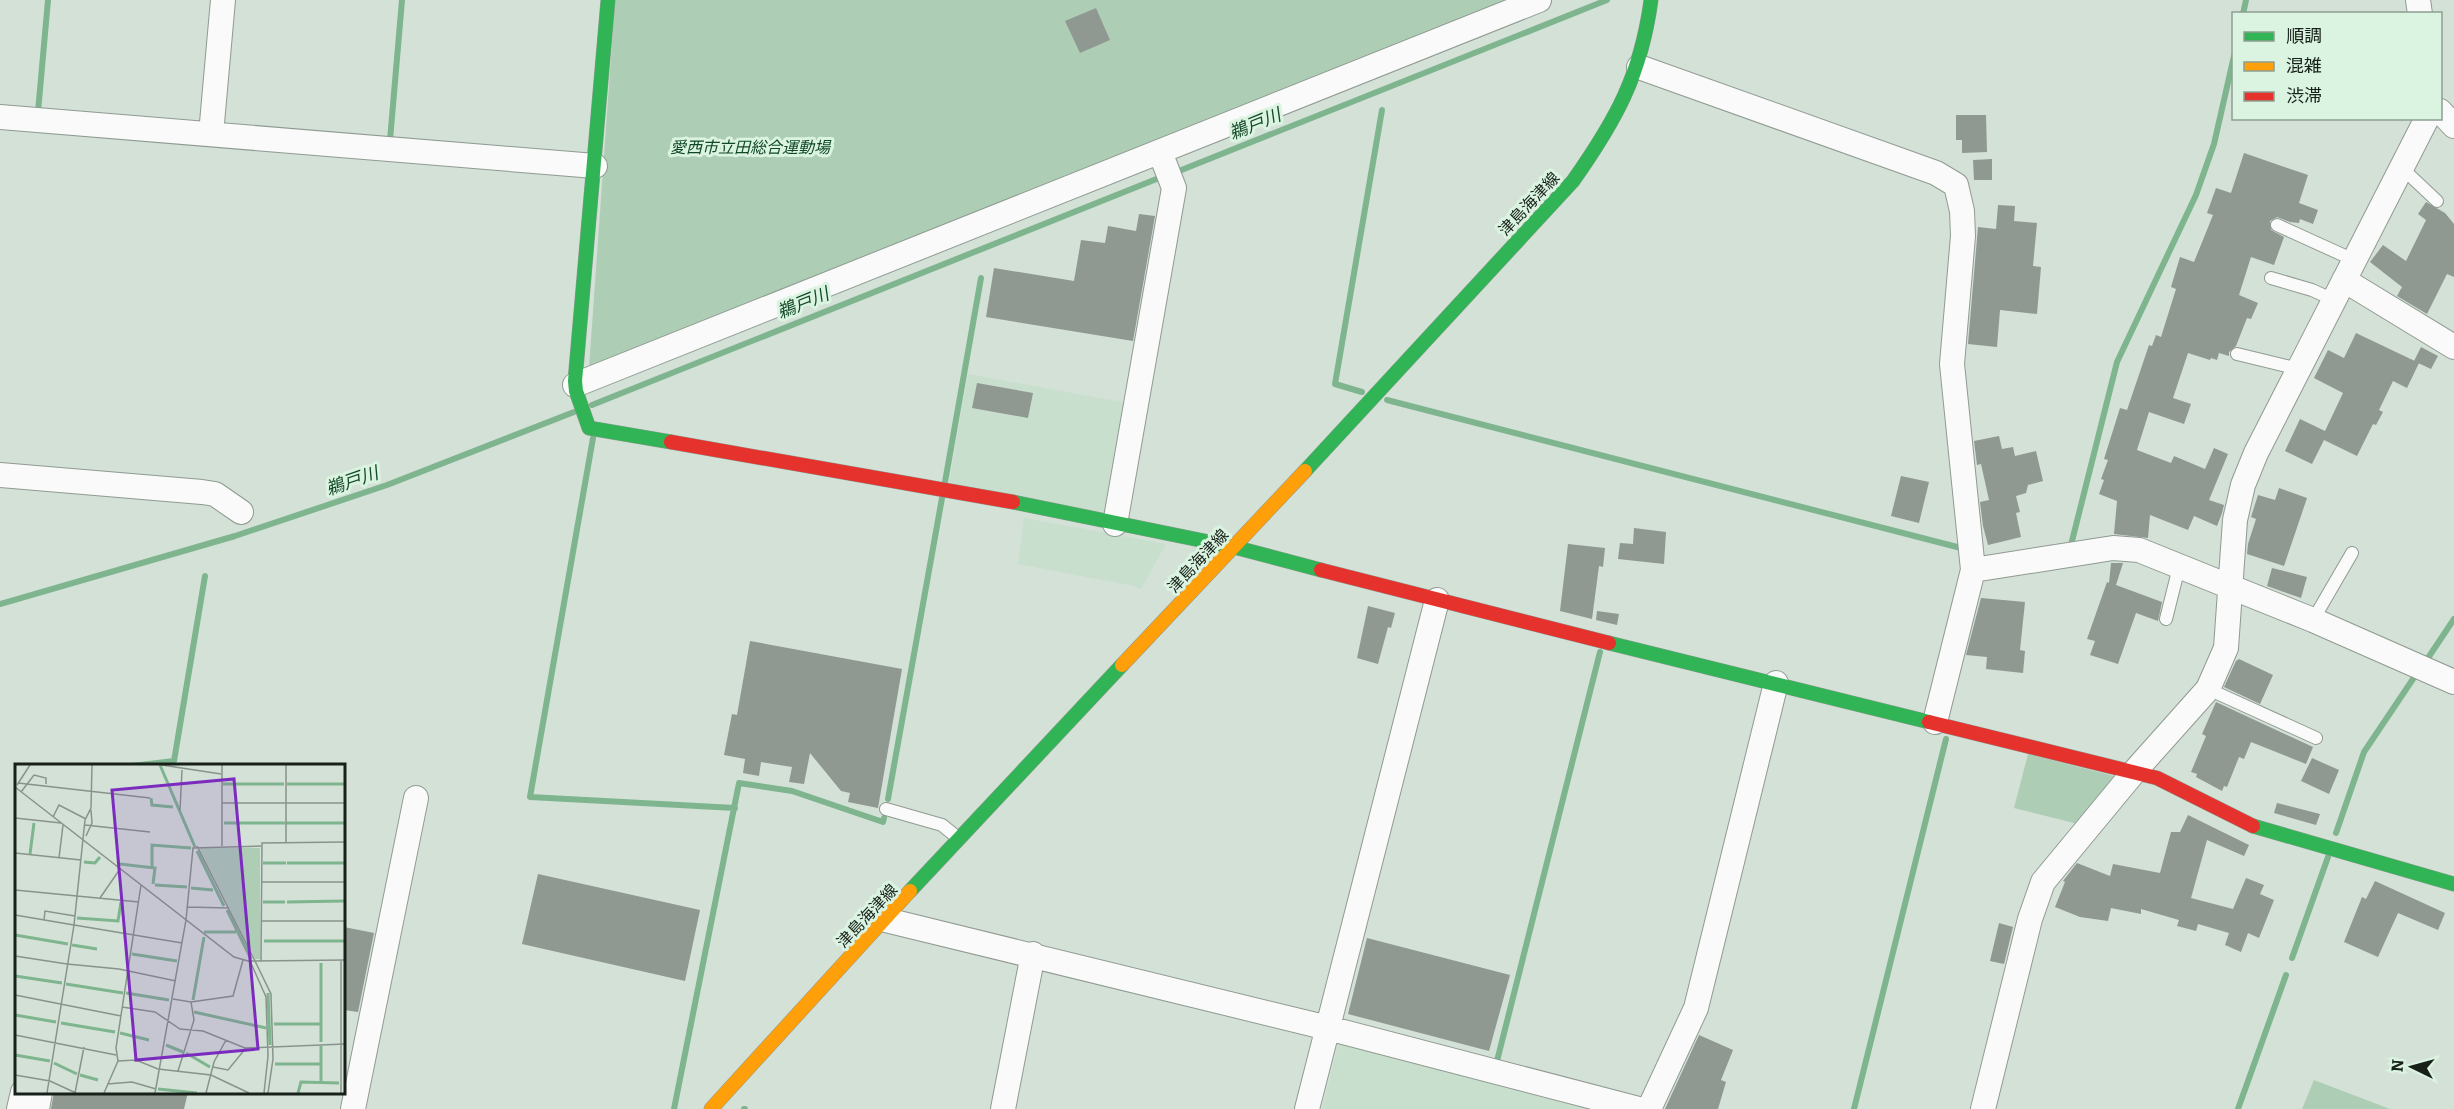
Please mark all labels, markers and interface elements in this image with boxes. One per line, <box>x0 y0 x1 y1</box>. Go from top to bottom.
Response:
legend <box>2232 12 2442 120</box>
text: 順調 <box>2286 25 2322 47</box>
text: 混雑 <box>2286 55 2322 77</box>
text: 渋滞 <box>2286 85 2322 107</box>
water label: 鵜戸川 <box>1226 103 1286 144</box>
park label: 愛西市立田総合運動場 <box>670 138 832 157</box>
street label: 津島海津線 <box>1495 168 1563 240</box>
water label: 鵜戸川 <box>774 282 834 323</box>
water label: 鵜戸川 <box>323 461 383 500</box>
street label: 津島海津線 <box>1164 525 1232 597</box>
inset map <box>15 764 345 1094</box>
street label: 津島海津線 <box>833 880 901 952</box>
north arrow <box>2382 1037 2442 1097</box>
text: N <box>2388 1059 2408 1073</box>

